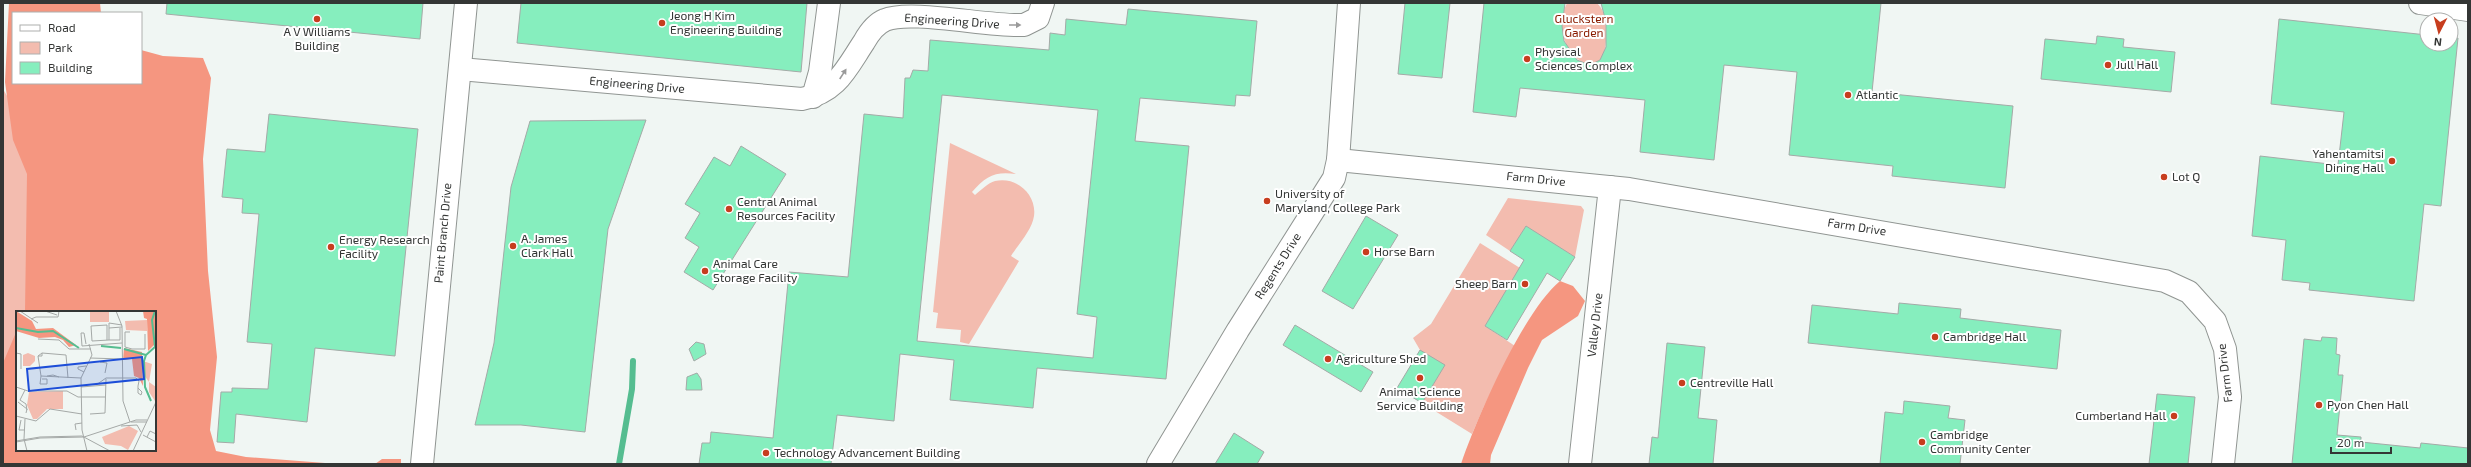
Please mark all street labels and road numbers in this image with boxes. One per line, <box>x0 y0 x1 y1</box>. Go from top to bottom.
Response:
street label: Engineering Drive <box>904 10 1000 30</box>
street label: Engineering Drive <box>589 73 685 95</box>
street label: Farm Drive <box>1506 168 1566 188</box>
street label: Paint Branch Drive <box>431 182 453 284</box>
street label: Farm Drive <box>1827 214 1888 238</box>
street label: Regents Drive <box>1251 230 1303 301</box>
street label: Valley Drive <box>1584 292 1604 358</box>
street label: Farm Drive <box>2213 343 2235 403</box>

